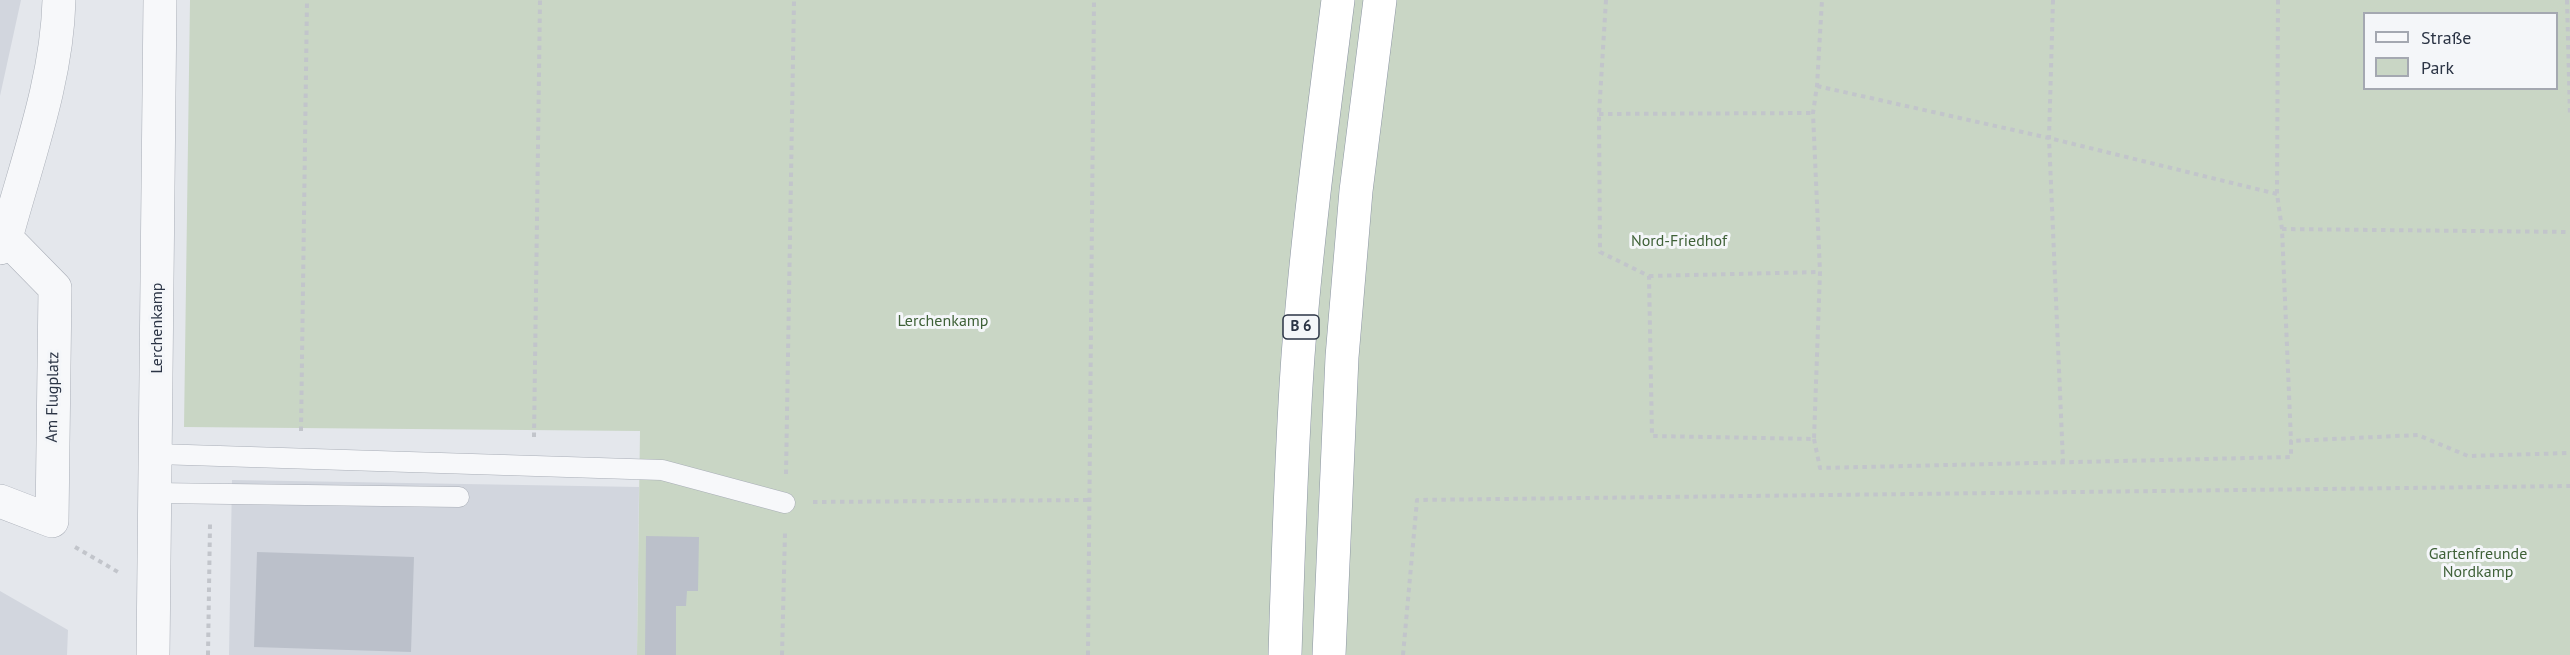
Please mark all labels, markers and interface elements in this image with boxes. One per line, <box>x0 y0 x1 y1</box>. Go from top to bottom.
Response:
legend <box>2363 12 2558 90</box>
text: Straße <box>2421 26 2472 49</box>
text: Park <box>2421 56 2454 79</box>
park label: Nord-Friedhof <box>1631 231 1727 251</box>
street label: Lerchenkamp <box>147 283 167 373</box>
park label: Lerchenkamp <box>898 311 988 331</box>
road number: B 6 <box>1283 315 1319 339</box>
street label: Am Flugplatz <box>43 352 63 442</box>
park label: Gartenfreunde Nordkamp <box>2429 544 2527 582</box>

